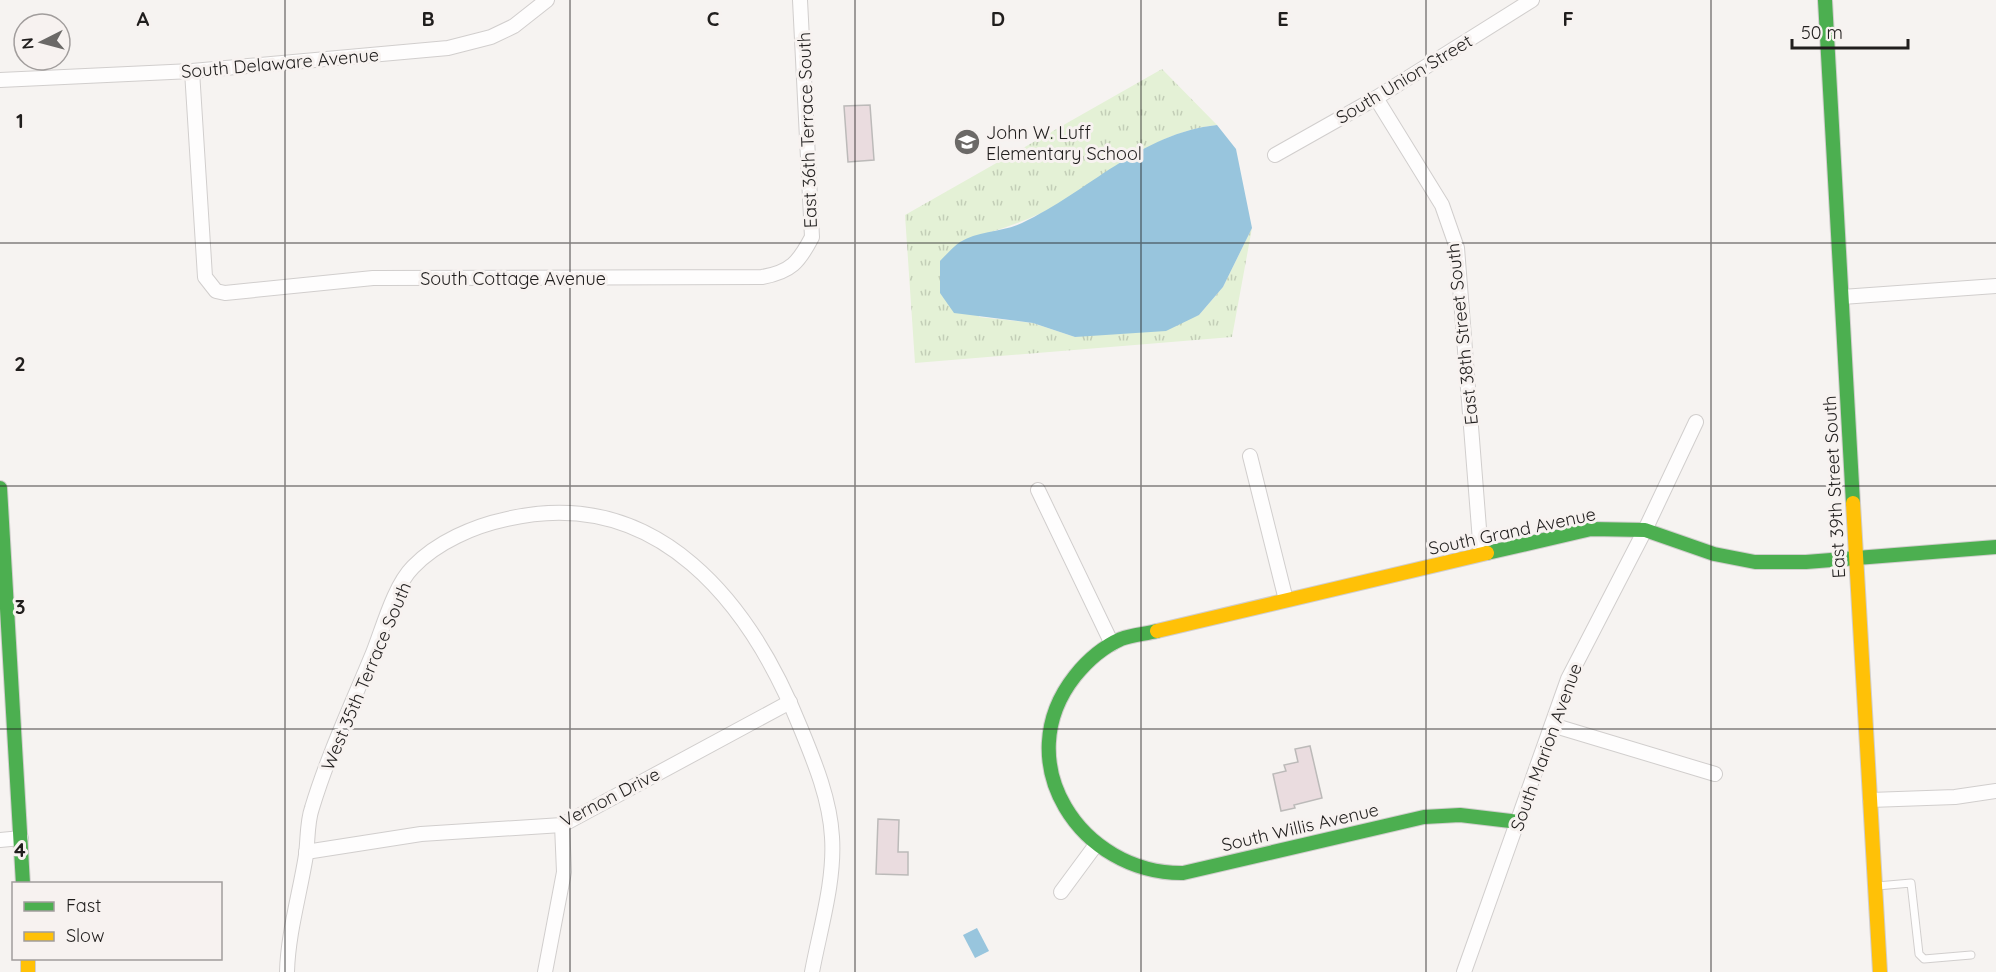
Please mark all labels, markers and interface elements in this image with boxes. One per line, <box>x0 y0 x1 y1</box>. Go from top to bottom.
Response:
text: A <box>137 6 150 31</box>
text: B <box>421 6 435 31</box>
text: C <box>707 6 720 31</box>
text: D <box>991 6 1005 31</box>
text: E <box>1277 6 1289 31</box>
text: F <box>1562 6 1574 31</box>
north arrow <box>12 12 72 72</box>
scale bar <box>1792 12 1908 50</box>
text: 50 m <box>1801 21 1843 44</box>
street label: South Union Street <box>1332 29 1476 129</box>
street label: East 36th Terrace South <box>792 31 822 229</box>
text: N <box>17 37 38 50</box>
street label: South Delaware Avenue <box>180 43 380 83</box>
text: 1 <box>16 108 24 133</box>
place label: John W. Luff Elementary School <box>986 121 1142 165</box>
school or university icon: John W. Luff Elementary School <box>952 127 982 157</box>
street label: East 38th Street South <box>1441 242 1483 426</box>
street label: South Cottage Avenue <box>420 267 606 290</box>
text: 2 <box>14 351 26 376</box>
street label: East 39th Street South <box>1818 395 1850 579</box>
street label: South Grand Avenue <box>1426 502 1598 560</box>
street label: West 35th Terrace South <box>316 578 416 774</box>
text: 3 <box>15 594 25 619</box>
street label: South Marion Avenue <box>1505 660 1587 834</box>
street label: Vernon Drive <box>556 762 664 832</box>
street label: South Willis Avenue <box>1219 798 1381 856</box>
text: 4 <box>14 837 26 862</box>
legend <box>12 882 222 960</box>
text: Fast <box>66 894 101 917</box>
text: Slow <box>66 924 104 947</box>

